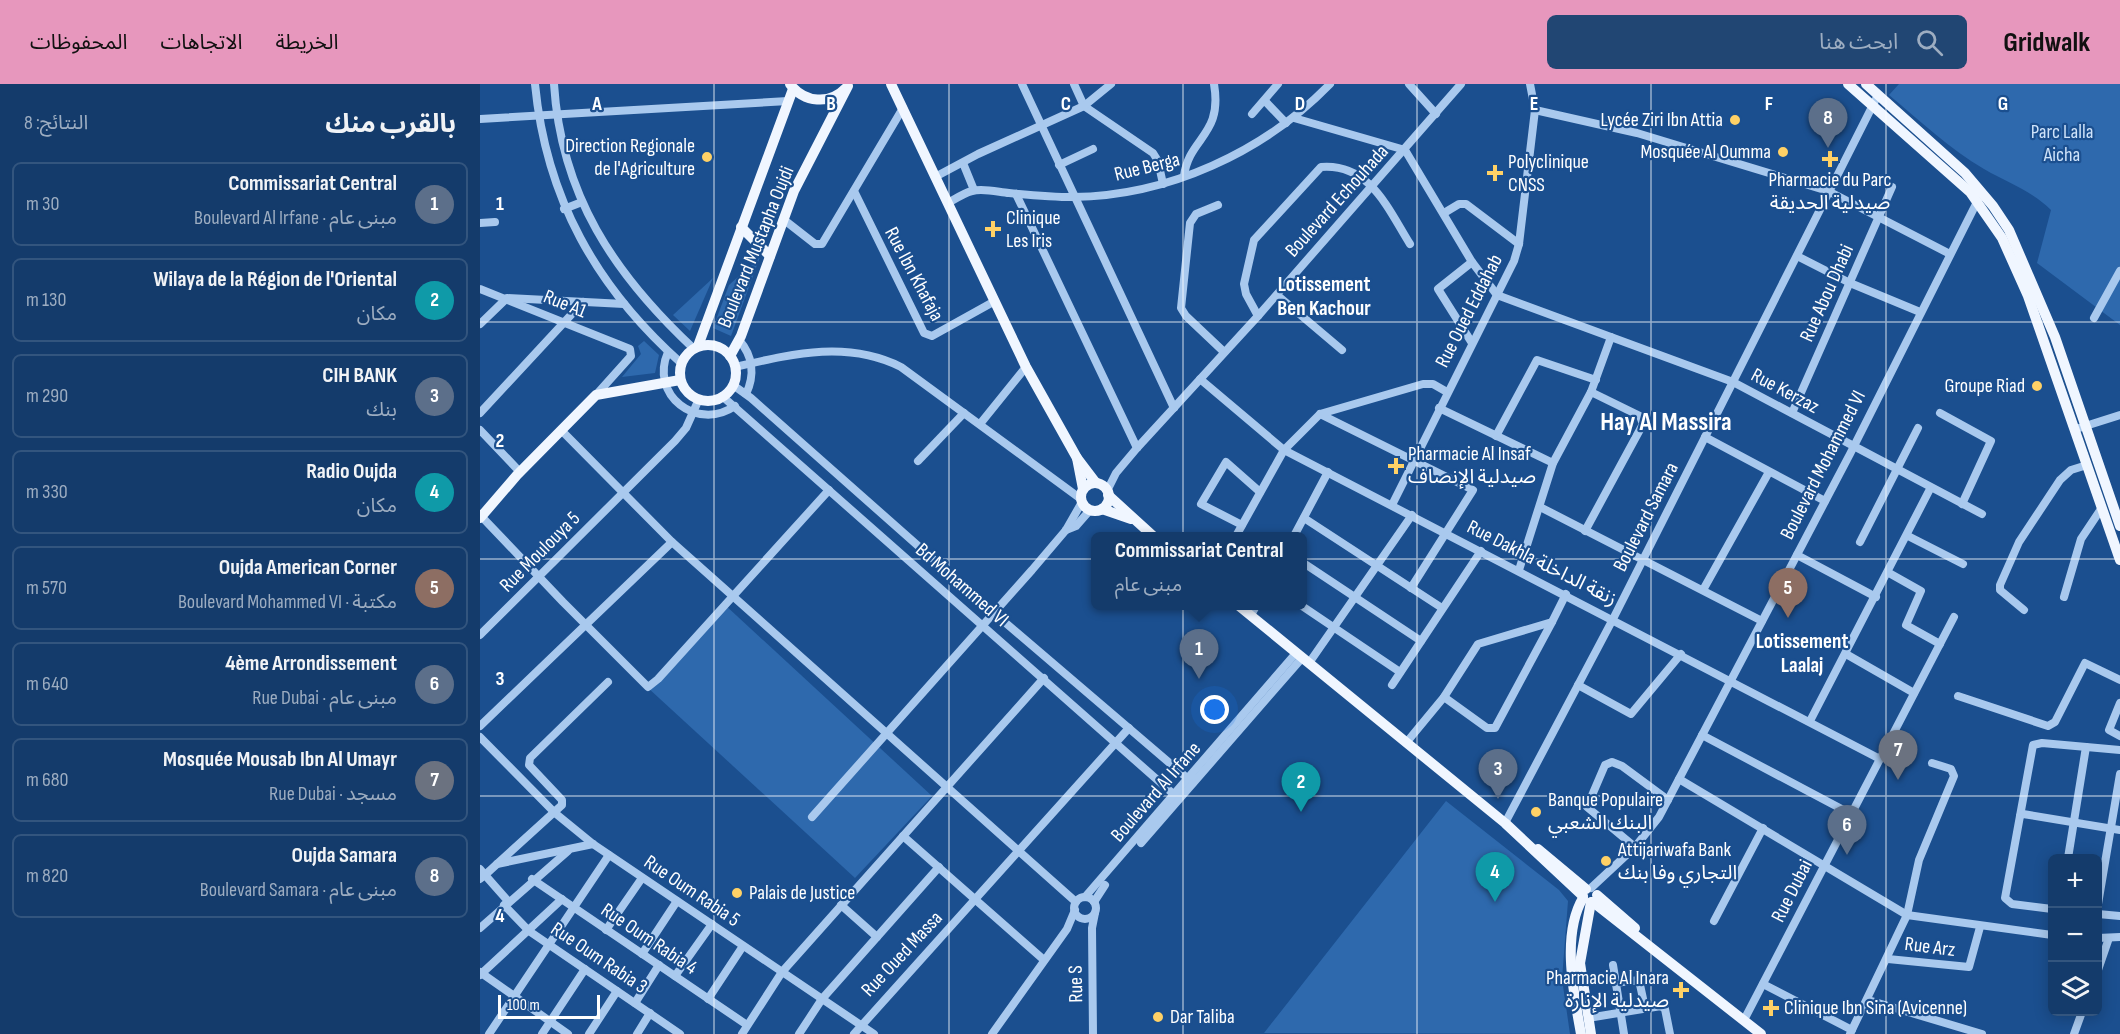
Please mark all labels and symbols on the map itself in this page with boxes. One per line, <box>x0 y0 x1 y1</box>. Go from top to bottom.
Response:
text: A <box>591 92 602 116</box>
text: B <box>826 92 836 116</box>
text: C <box>1061 92 1071 116</box>
text: D <box>1295 92 1305 116</box>
text: E <box>1530 92 1538 116</box>
text: F <box>1765 92 1773 116</box>
text: G <box>1998 92 2008 116</box>
pin: 8 <box>1808 98 1848 148</box>
place label: Lycée Ziri Ibn Attia <box>1600 108 1723 132</box>
marker: Lycée Ziri Ibn Attia <box>1728 113 1742 127</box>
park label: Parc Lalla Aicha <box>2031 120 2093 167</box>
place label: Direction Regionale de l'Agriculture <box>565 134 695 181</box>
street label: Boulevard Echouhada <box>1280 140 1394 262</box>
place label: Mosquée Al Oumma <box>1640 140 1771 164</box>
marker: Mosquée Al Oumma <box>1776 145 1790 159</box>
street label: Rue Berga <box>1112 147 1182 187</box>
marker: Direction Regionale de l'Agriculture <box>700 150 714 164</box>
place label: Polyclinique CNSS <box>1508 150 1589 197</box>
marker: Pharmacie du Parc صيدلية الحديقة <box>1823 152 1837 166</box>
street label: Boulevard Mustapha Oujdi <box>713 163 799 331</box>
marker: Polyclinique CNSS <box>1486 164 1504 182</box>
place label: Pharmacie du Parc صيدلية الحديقة <box>1768 168 1892 215</box>
text: 1 <box>496 192 504 216</box>
place label: Clinique Les Iris <box>1006 206 1061 253</box>
marker: Clinique Les Iris <box>984 220 1002 238</box>
street label: Rue Ibn Khafaja <box>879 223 949 325</box>
street label: Rue Abou Dhabi <box>1795 241 1859 345</box>
street label: Rue Oued Eddahab <box>1430 250 1508 372</box>
district label: Lotissement Ben Kachour <box>1277 272 1371 321</box>
street label: Rue A1 <box>540 285 590 323</box>
street label: Rue Kerzaz <box>1747 363 1823 419</box>
place label: Groupe Riad <box>1944 374 2025 398</box>
marker: Groupe Riad <box>2030 379 2044 393</box>
street label: Boulevard Mohammed VI <box>1775 386 1871 544</box>
district label: Hay Al Massira <box>1600 407 1732 438</box>
text: 2 <box>496 429 504 453</box>
place label: Pharmacie Al Insaf صيدلية الإنصاف <box>1408 442 1536 489</box>
street label: Boulevard Samara <box>1608 458 1684 576</box>
marker: Pharmacie Al Insaf صيدلية الإنصاف <box>1389 459 1403 473</box>
street label: Rue Moulouya 5 <box>495 507 585 597</box>
street label: Rue Dakhla زنقة الداخلة <box>1463 515 1621 611</box>
street label: Bd Mohammed VI <box>911 538 1013 632</box>
pin: 5 <box>1768 568 1808 618</box>
district label: Lotissement Laalaj <box>1756 629 1848 678</box>
pin: 1 <box>1180 630 1218 679</box>
text: 3 <box>496 667 505 691</box>
your location <box>1200 695 1229 724</box>
pin: 7 <box>1878 730 1918 780</box>
street label: Boulevard Al Irfane <box>1106 737 1206 847</box>
pin: 3 <box>1478 750 1518 799</box>
pin: 2 <box>1282 762 1320 812</box>
place label: Banque Populaire البنك الشعبي <box>1548 788 1663 838</box>
marker: Banque Populaire البنك الشعبي <box>1529 805 1543 819</box>
pin: 6 <box>1828 806 1866 855</box>
place label: Attijariwafa Bank التجاري وفا بنك <box>1617 838 1737 888</box>
street label: Rue Oum Rabia 5 <box>639 850 745 932</box>
pin: 4 <box>1476 852 1514 902</box>
marker: Attijariwafa Bank التجاري وفا بنك <box>1599 854 1613 868</box>
street label: Rue Dubai <box>1766 856 1818 926</box>
place label: Palais de Justice <box>749 881 855 905</box>
marker: Palais de Justice <box>730 886 744 900</box>
street label: Rue Oum Rabia 4 <box>596 898 702 980</box>
text: 4 <box>495 904 505 928</box>
street label: Rue Oued Massa <box>856 906 948 1002</box>
street label: Rue Oum Rabia 3 <box>546 917 652 999</box>
street label: Rue Arz <box>1903 932 1957 962</box>
street label: Rue S <box>1064 965 1088 1003</box>
place label: Pharmacie Al Inara صيدلية الإنارة <box>1546 966 1669 1013</box>
marker: Pharmacie Al Inara صيدلية الإنارة <box>1674 983 1688 997</box>
scale bar <box>498 992 600 1020</box>
place label: Clinique Ibn Sina (Avicenne) <box>1784 996 1967 1020</box>
marker: Clinique Ibn Sina (Avicenne) <box>1762 999 1780 1017</box>
place label: Dar Taliba <box>1170 1005 1235 1029</box>
marker: Dar Taliba <box>1151 1010 1165 1024</box>

